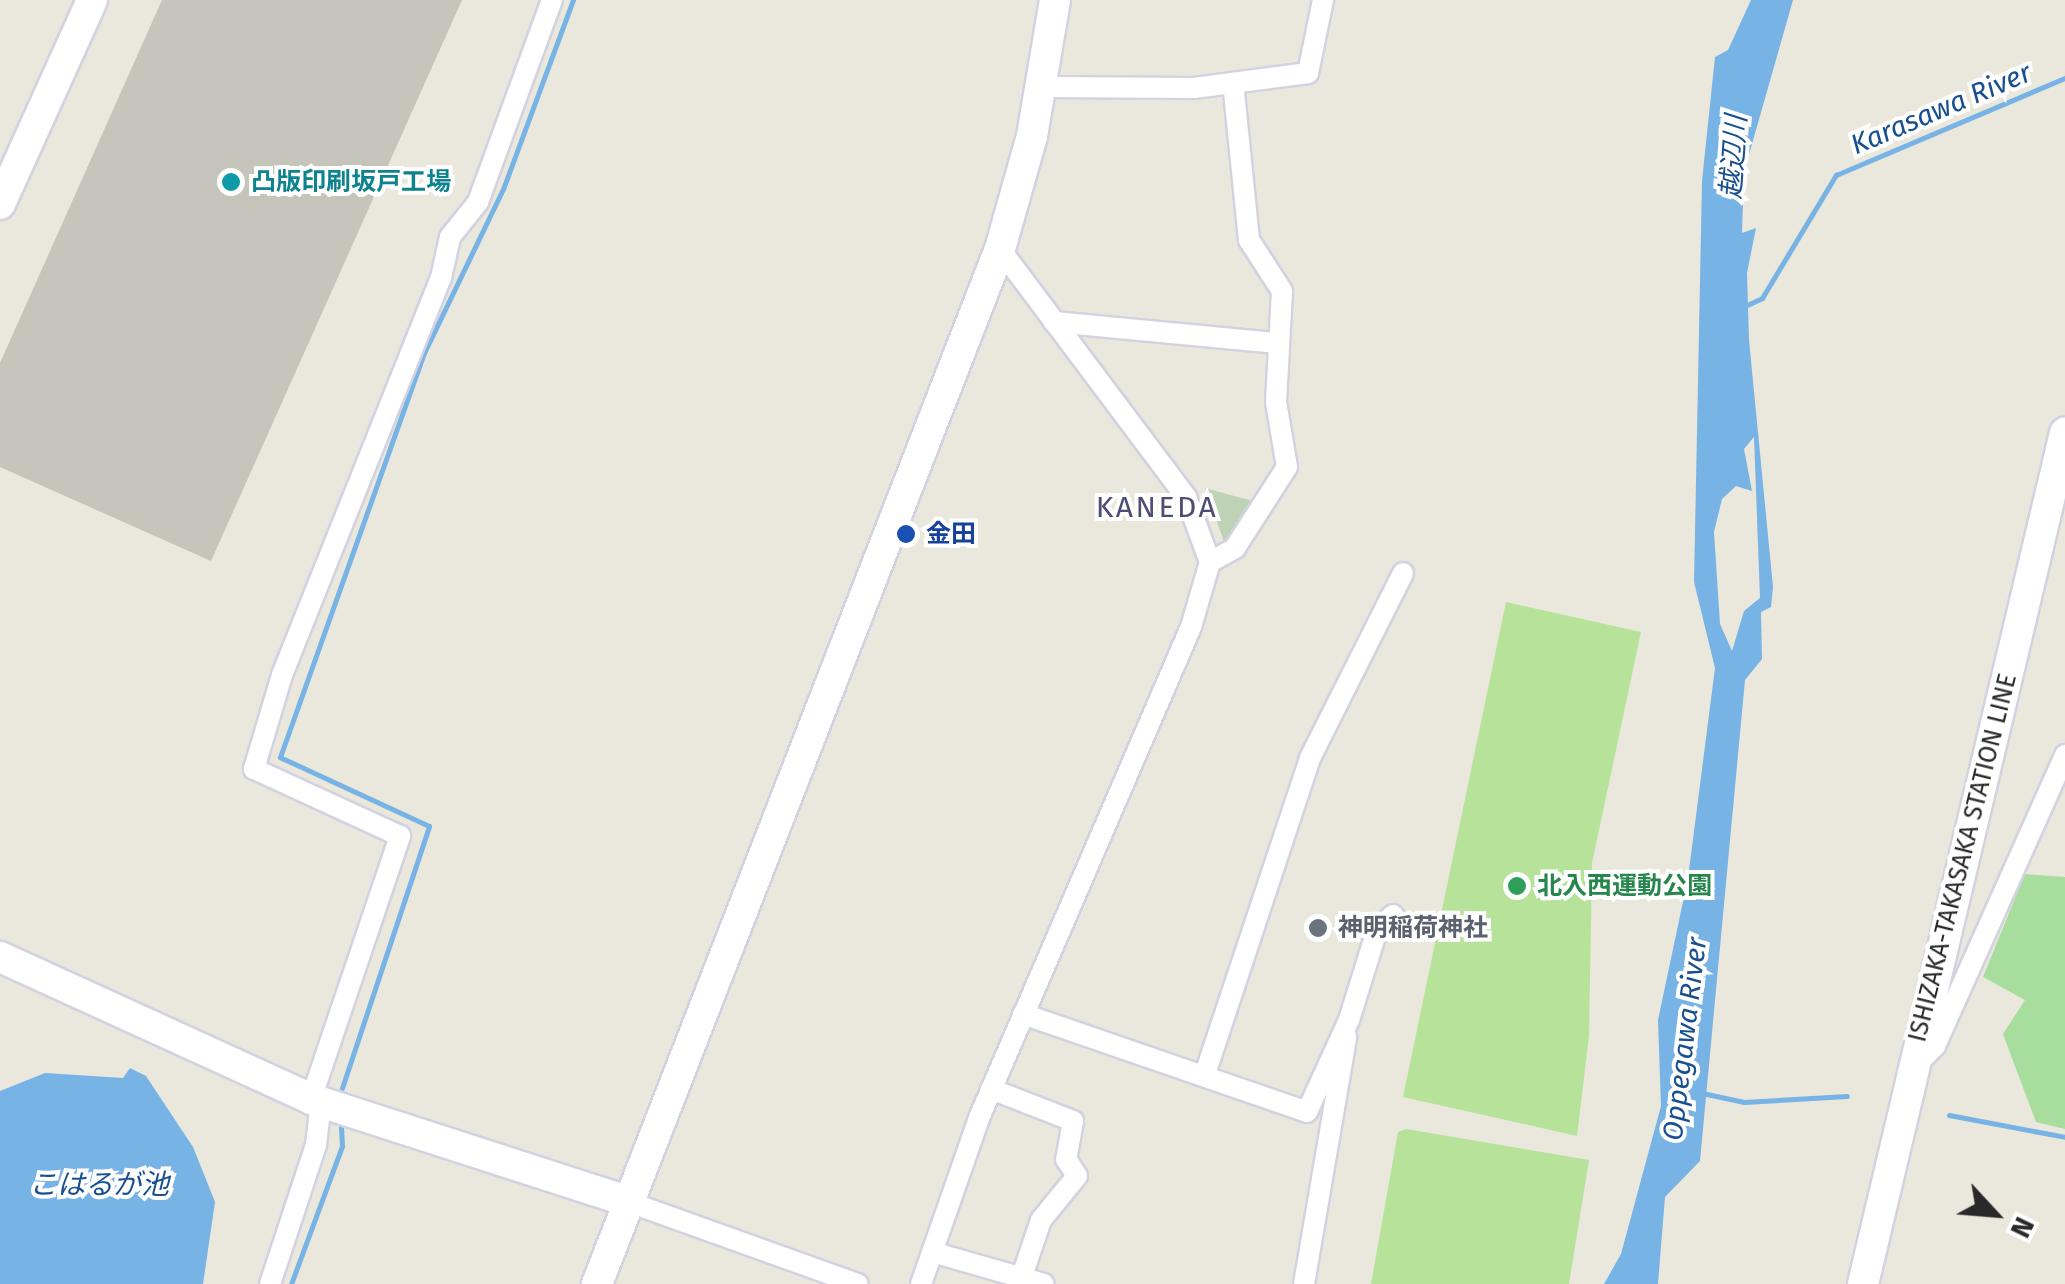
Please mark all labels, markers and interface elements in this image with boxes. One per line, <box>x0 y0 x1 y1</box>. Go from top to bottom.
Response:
water label: Karasawa River <box>1846 56 2036 162</box>
water label: 越辺川 <box>1714 114 1754 200</box>
place label: 凸版印刷坂戸工場 <box>251 167 451 197</box>
marker: 凸版印刷坂戸工場 <box>220 171 242 193</box>
district label: KANEDA <box>1096 489 1218 525</box>
place label: 金田 <box>926 519 976 549</box>
marker: 金田 <box>895 523 917 545</box>
street label: ISHIZAKA-TAKASAKA STATION LINE <box>1903 671 2023 1045</box>
place label: 北入西運動公園 <box>1537 871 1712 901</box>
marker: 北入西運動公園 <box>1506 875 1528 897</box>
place label: 神明稲荷神社 <box>1338 913 1488 943</box>
marker: 神明稲荷神社 <box>1307 917 1329 939</box>
water label: Oppegawa River <box>1656 935 1714 1143</box>
north arrow <box>1945 1164 2045 1264</box>
water label: こはるが池 <box>29 1168 169 1202</box>
text: N <box>2004 1212 2041 1243</box>

